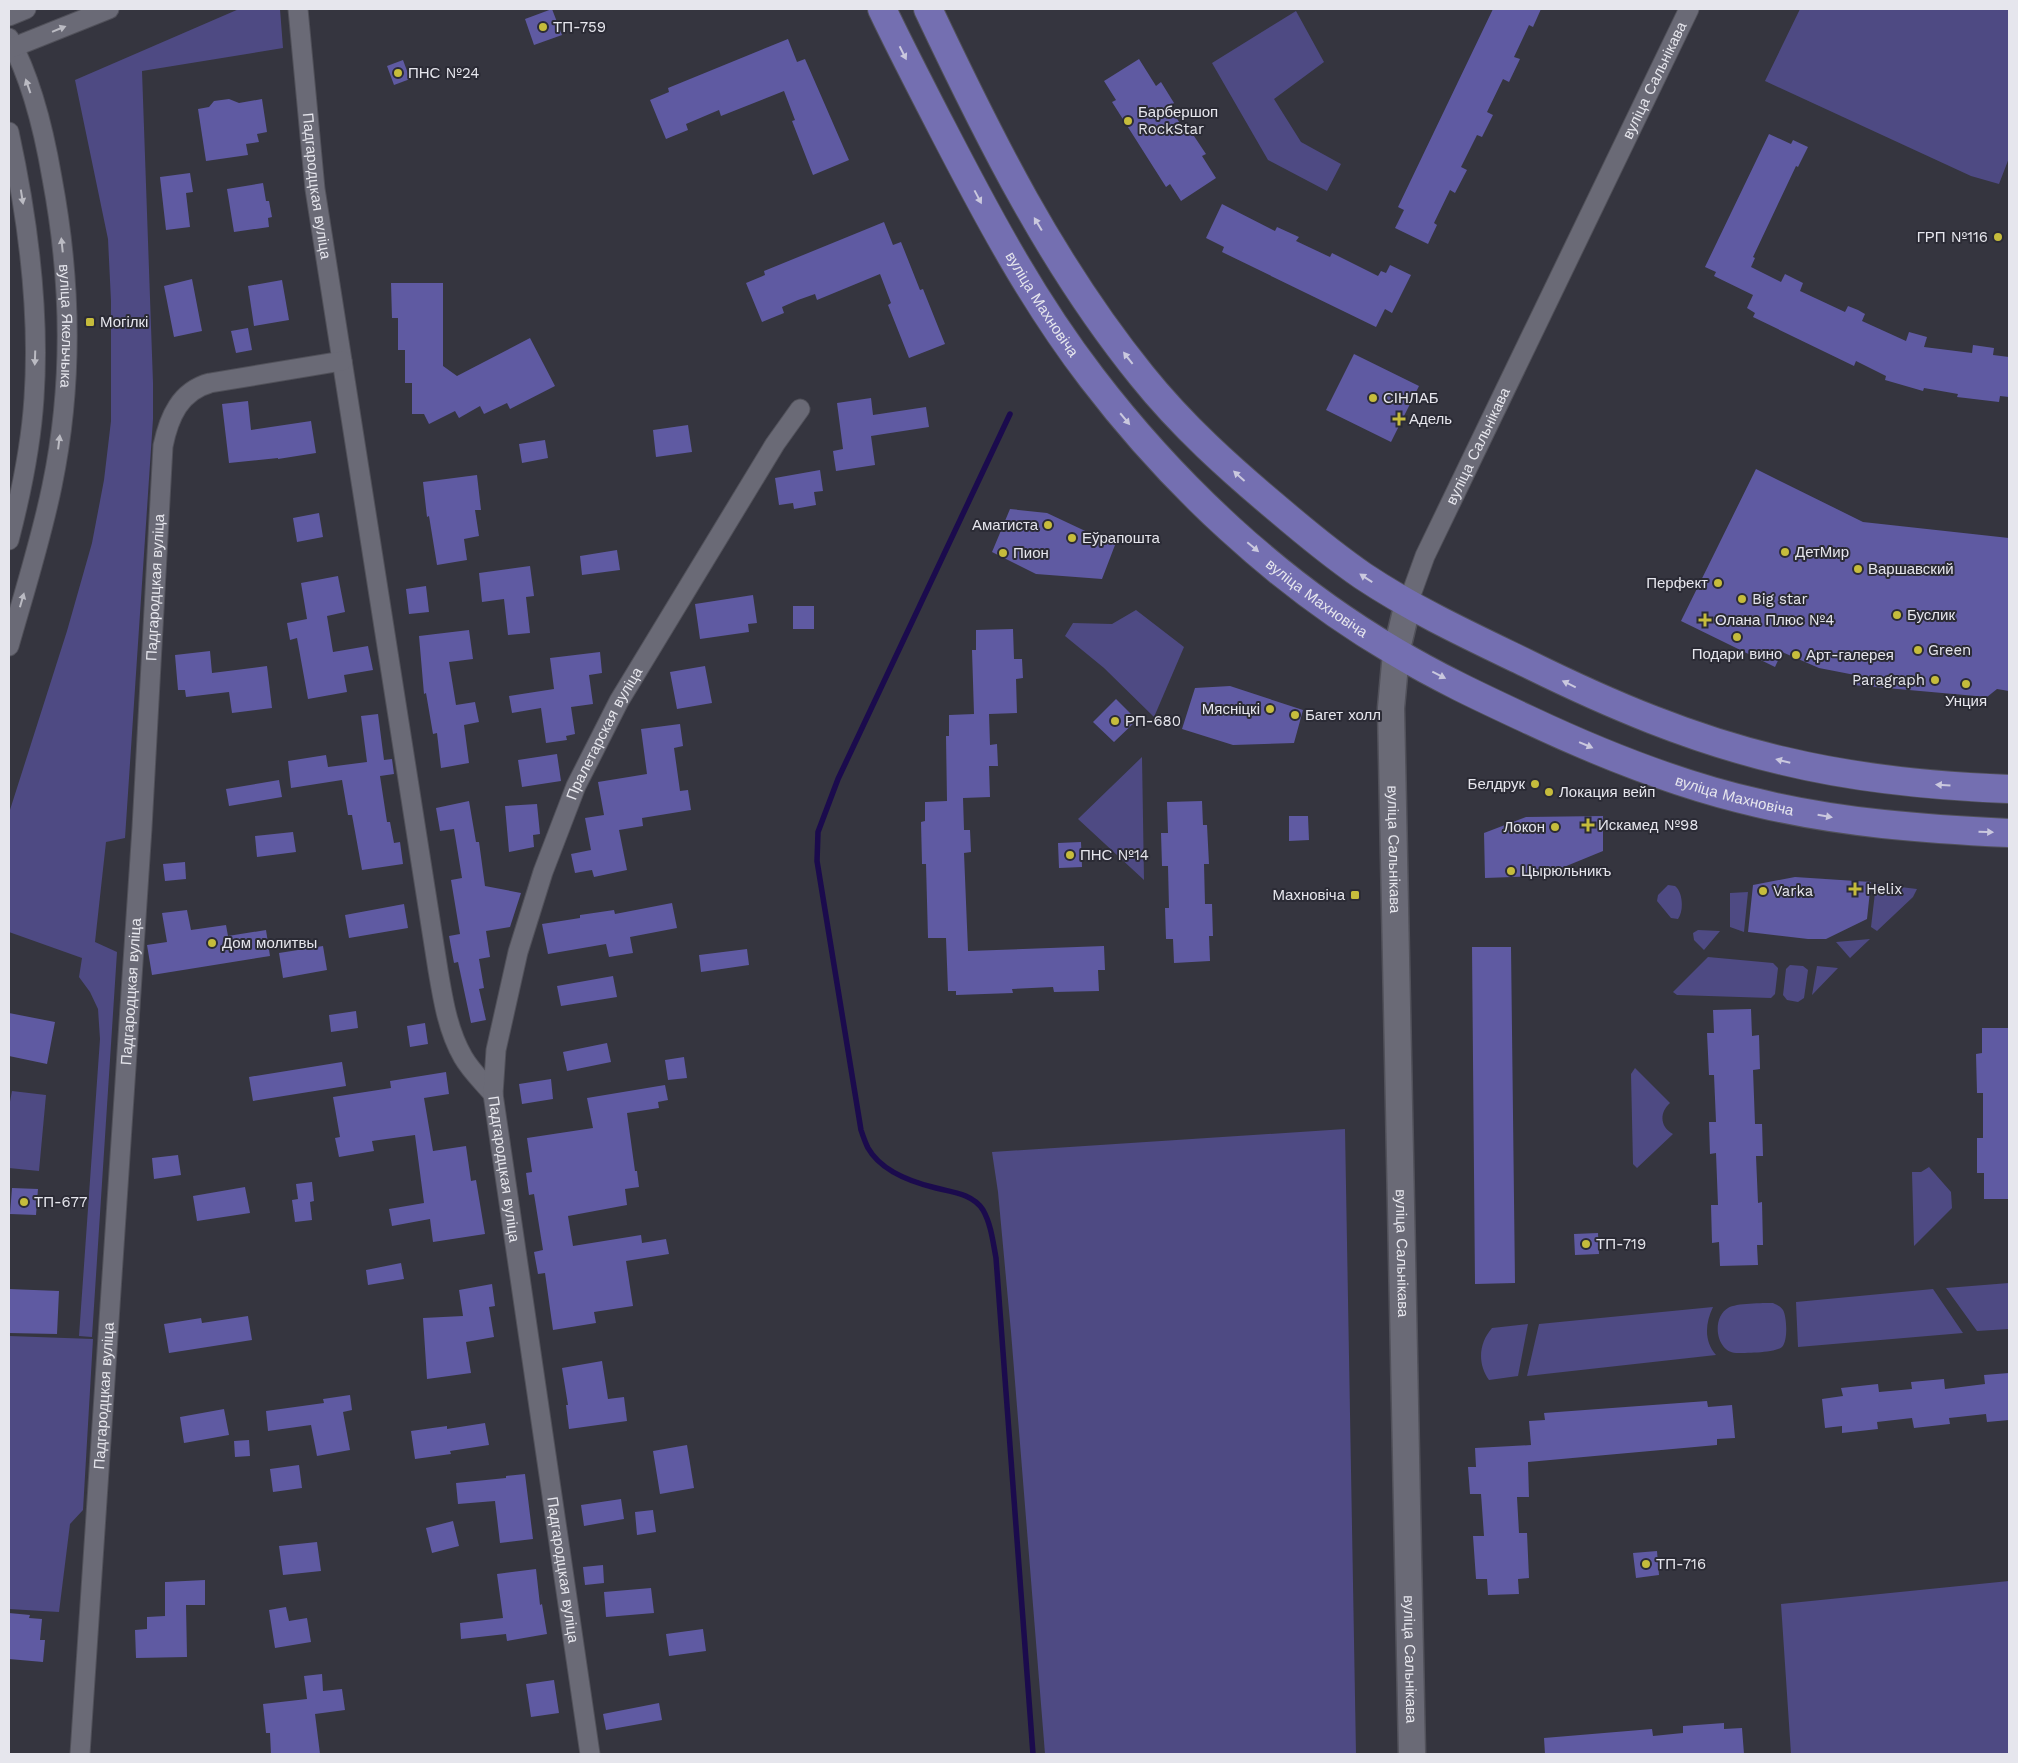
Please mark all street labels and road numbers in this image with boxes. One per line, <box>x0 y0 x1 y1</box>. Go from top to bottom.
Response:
street label: вуліца Сальнікава <box>1619 18 1691 142</box>
street label: Падгародцкая вуліца <box>299 112 335 261</box>
street label: вуліца Махновіча <box>1002 248 1083 361</box>
street label: вуліца Якельчыка <box>55 263 76 389</box>
street label: вуліца Сальнікава <box>1442 384 1514 508</box>
street label: Падгародцкая вуліца <box>142 513 168 662</box>
street label: вуліца Махновіча <box>1262 555 1371 642</box>
street label: Пралетарская вуліца <box>563 663 647 802</box>
street label: вуліца Махновіча <box>1673 771 1796 820</box>
street label: вуліца Сальнікава <box>1384 785 1404 914</box>
street label: Падгародцкая вуліца <box>117 917 145 1066</box>
street label: Падгародцкая вуліца <box>484 1095 524 1244</box>
street label: вуліца Сальнікава <box>1392 1189 1412 1318</box>
street label: Падгародцкая вуліца <box>90 1321 118 1470</box>
street label: Падгародцкая вуліца <box>543 1495 583 1645</box>
street label: вуліца Сальнікава <box>1400 1595 1420 1724</box>

